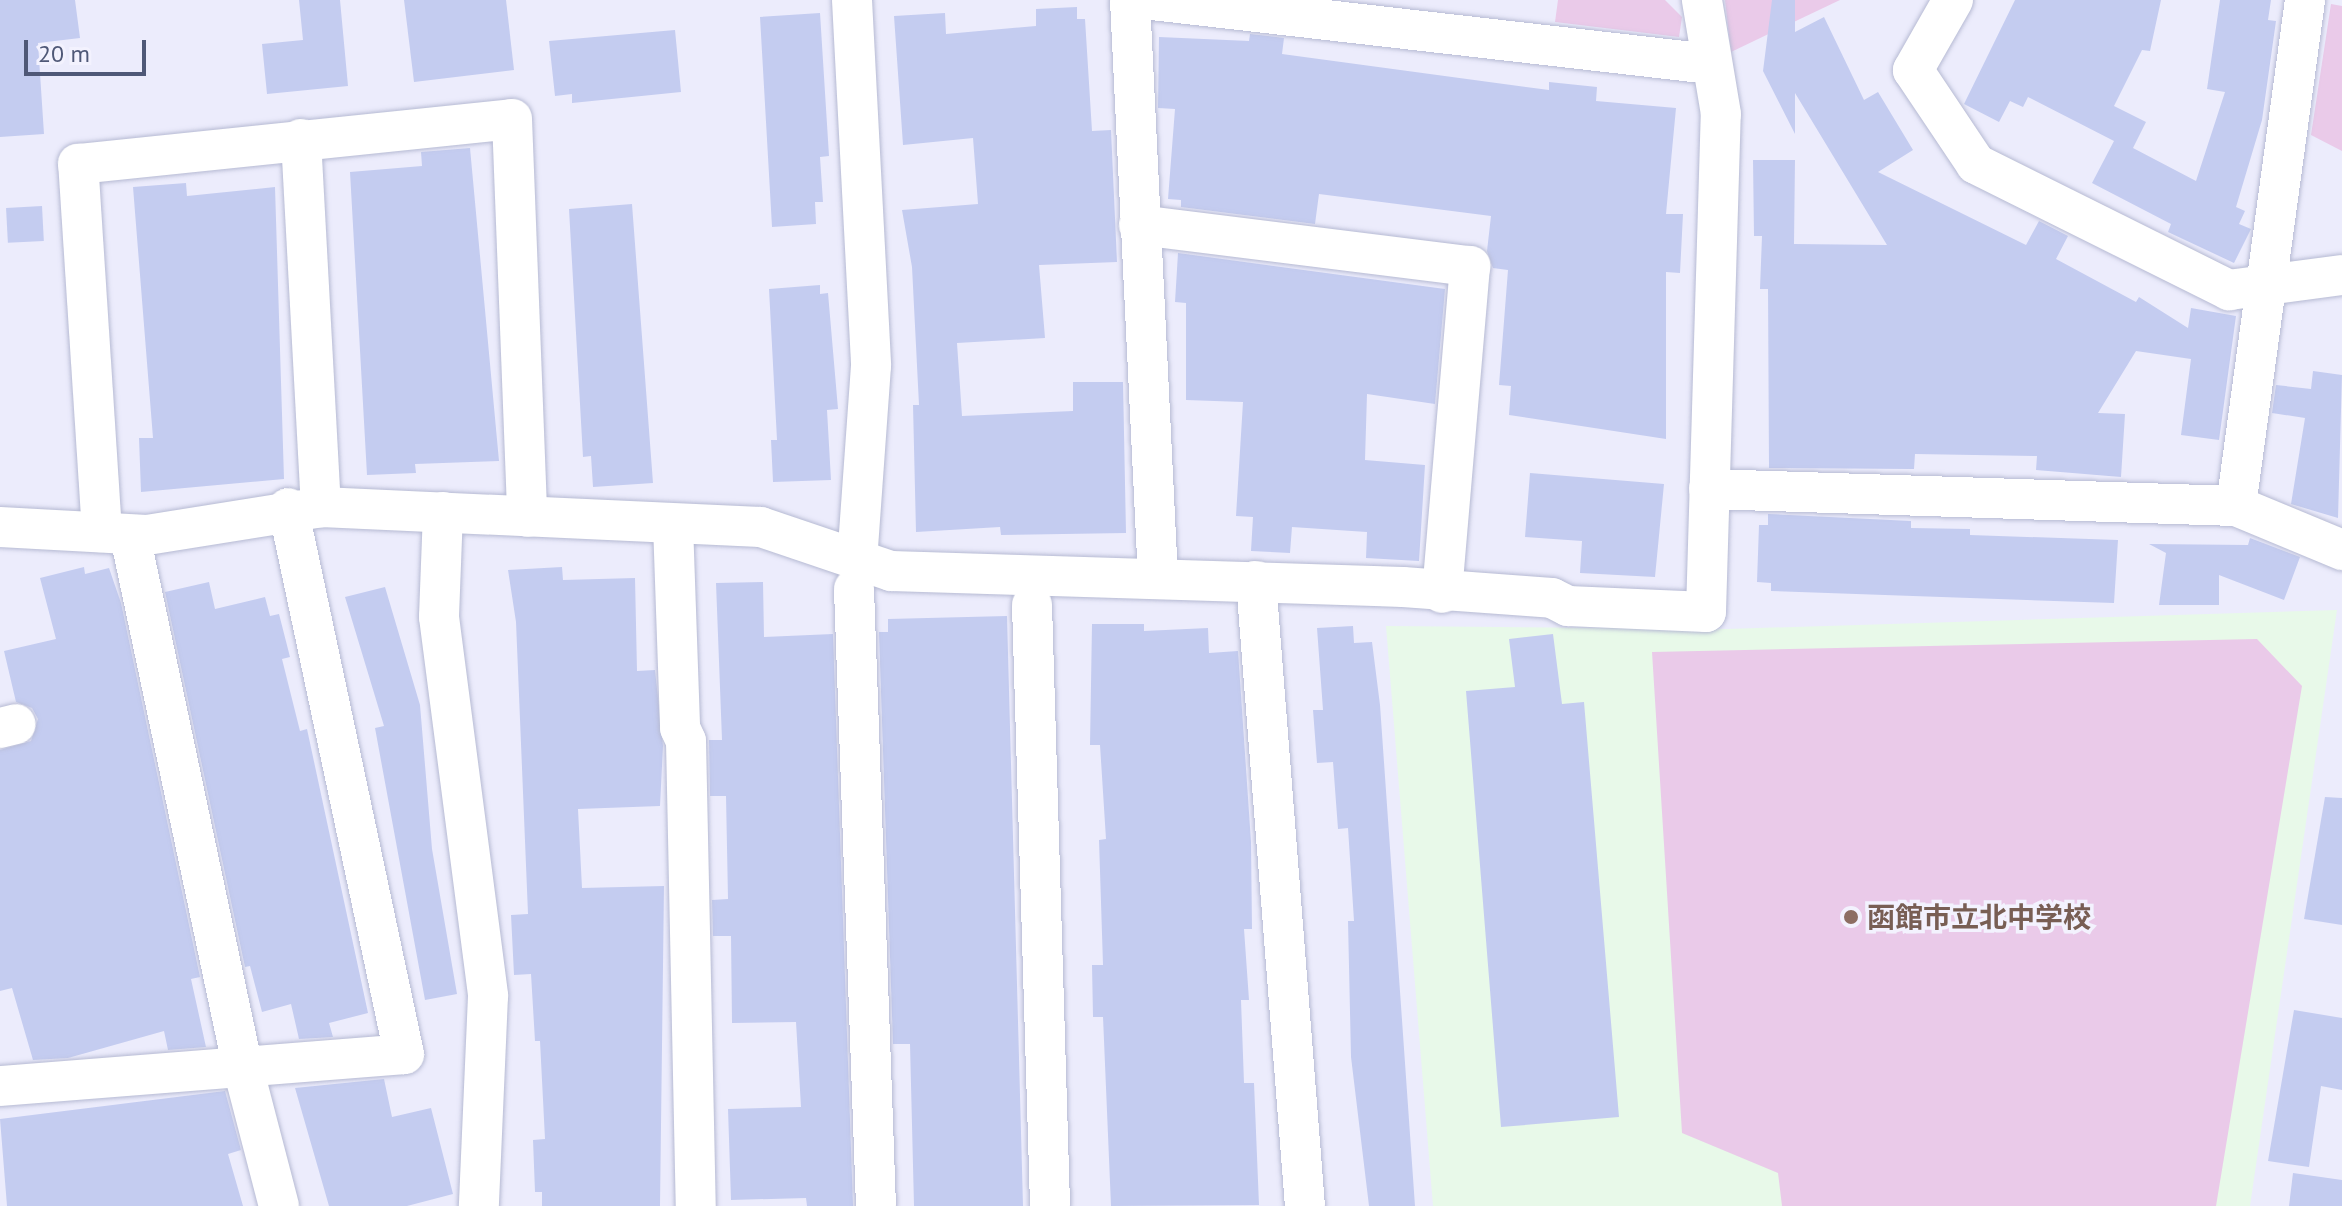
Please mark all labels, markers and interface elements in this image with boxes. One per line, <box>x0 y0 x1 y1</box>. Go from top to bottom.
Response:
scale bar <box>28 24 150 74</box>
text: 20 m <box>38 38 90 69</box>
place label: 函館市立北中学校 <box>1867 900 2091 934</box>
marker: 函館市立北中学校 <box>1842 908 1860 926</box>

